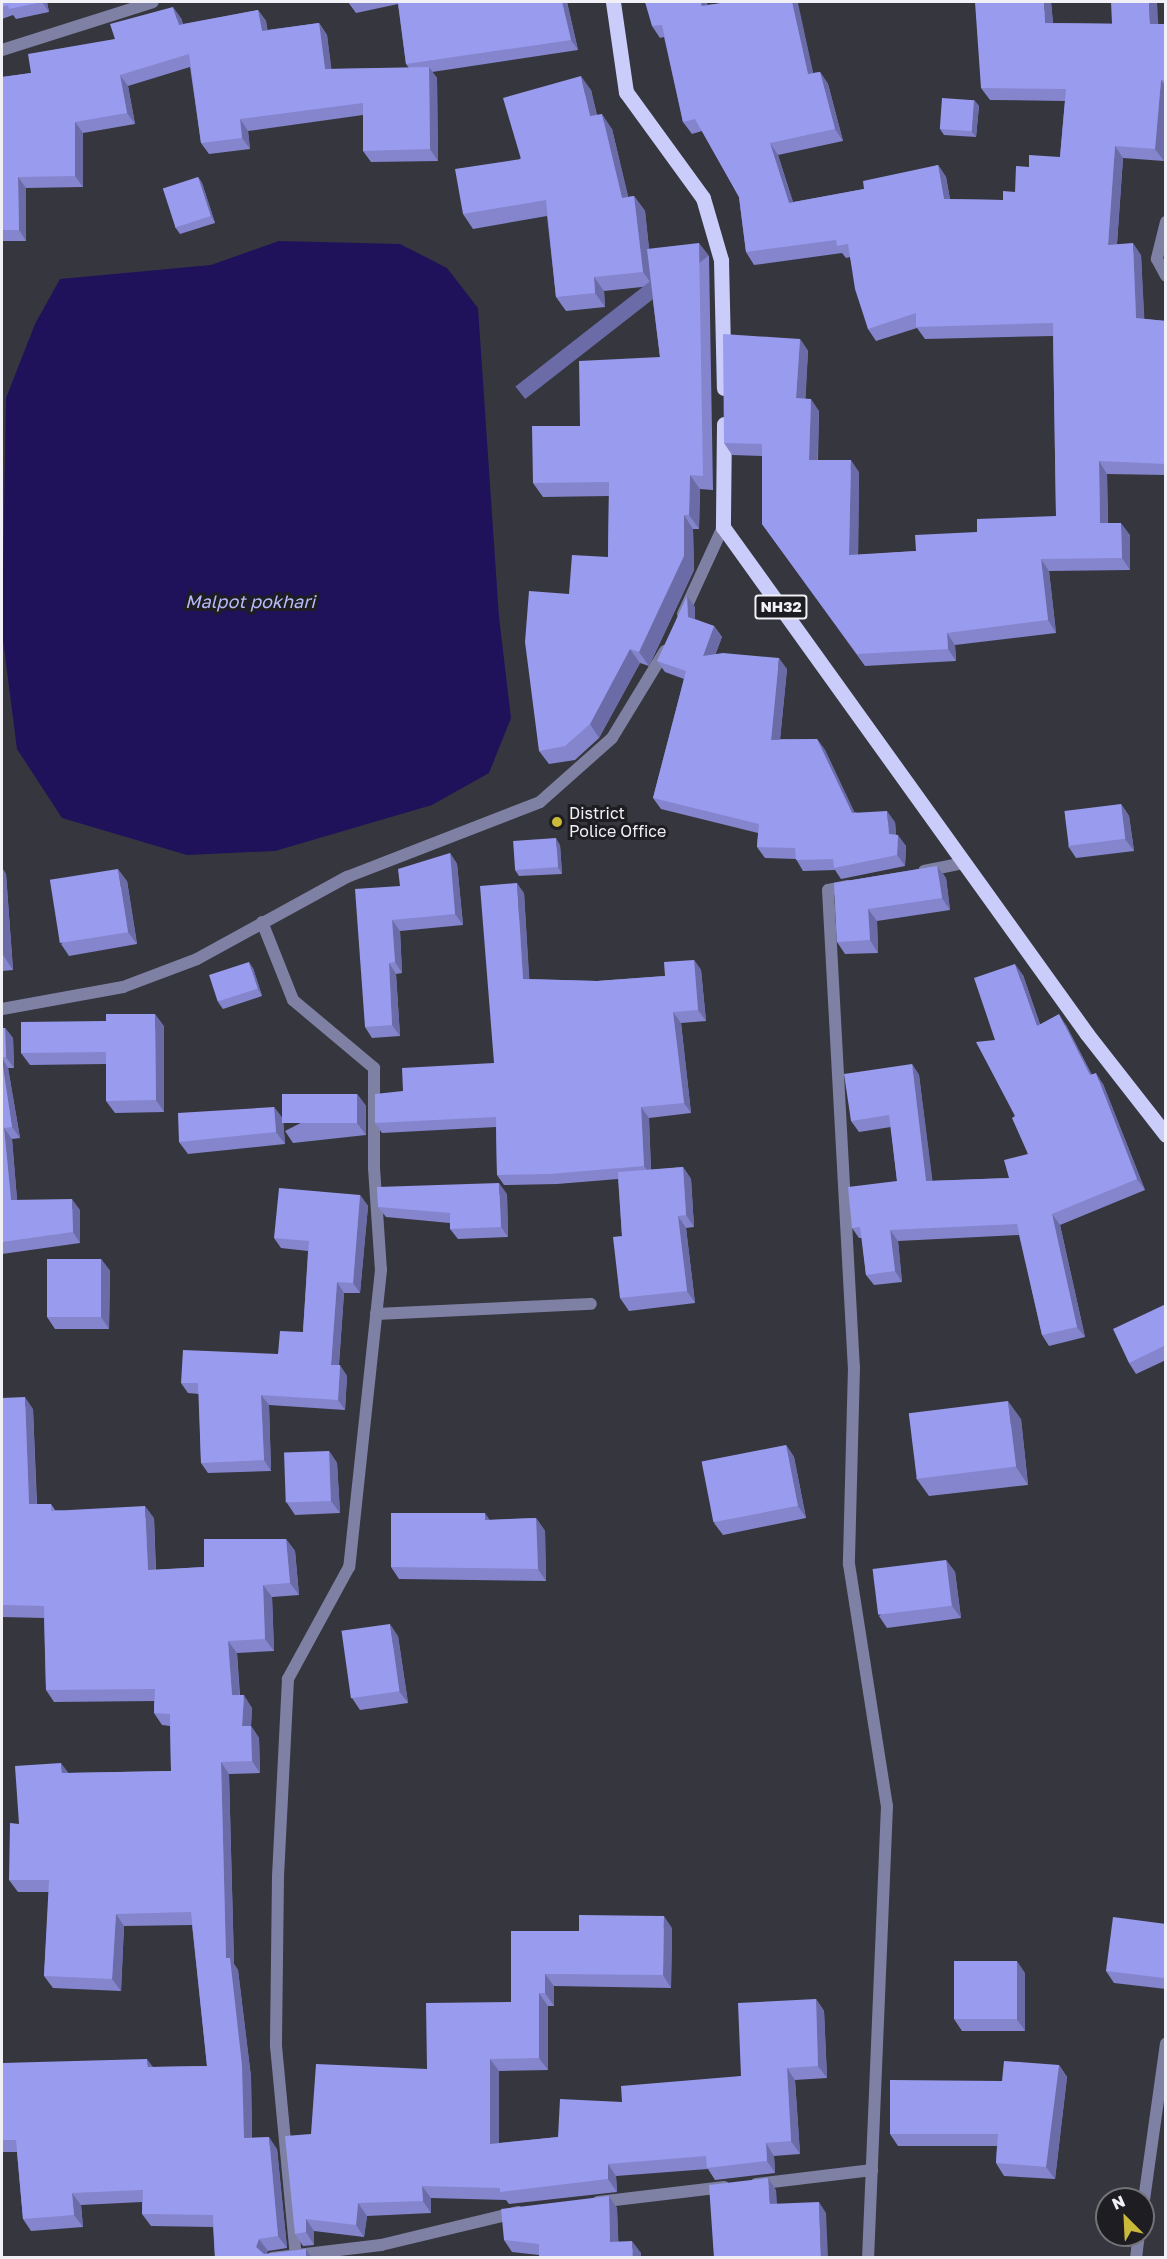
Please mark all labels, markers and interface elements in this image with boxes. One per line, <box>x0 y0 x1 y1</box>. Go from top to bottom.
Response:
water label: Malpot pokhari <box>185 590 315 612</box>
road number: NH32 <box>754 595 808 619</box>
place label: District Police Office <box>569 803 666 841</box>
marker: District Police Office <box>550 815 564 829</box>
north arrow <box>1095 2187 1155 2247</box>
text: N <box>1109 2191 1128 2214</box>

